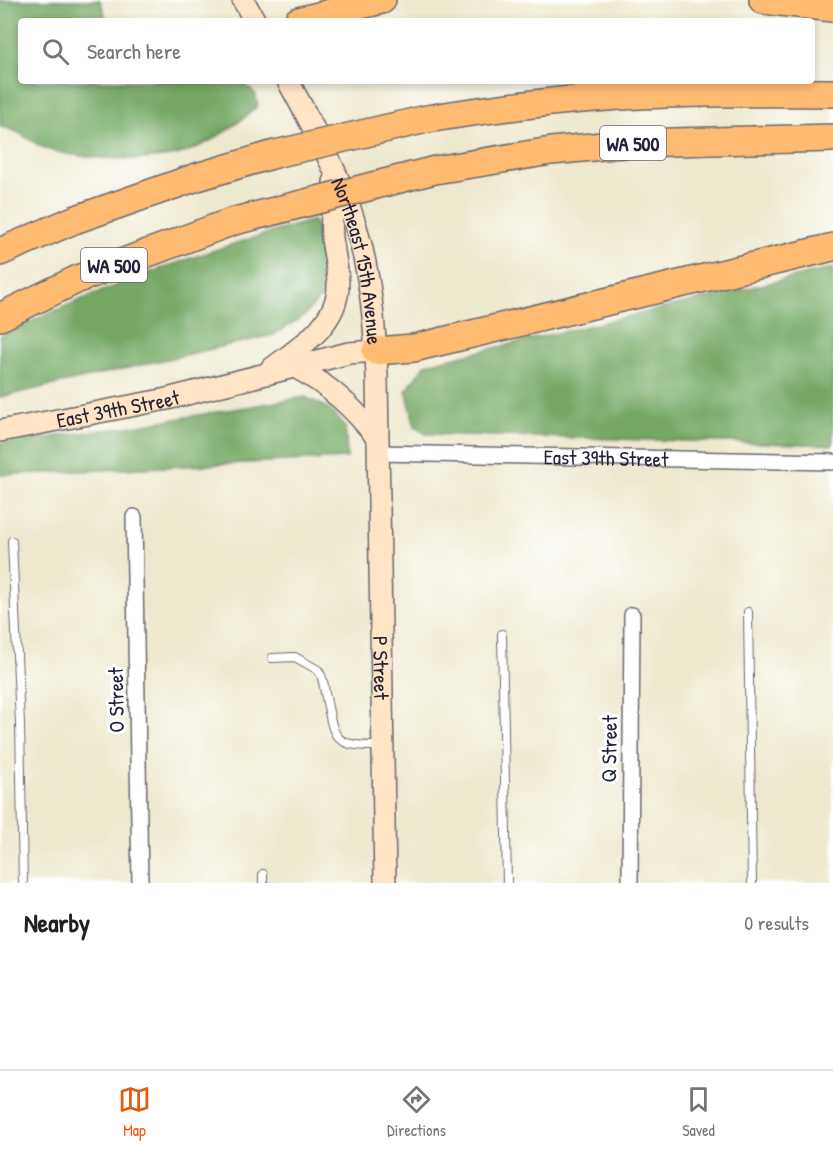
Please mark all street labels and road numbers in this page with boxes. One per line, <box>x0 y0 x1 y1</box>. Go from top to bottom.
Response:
road number: WA 500 <box>600 126 666 160</box>
street label: Northeast 15th Avenue <box>325 173 390 345</box>
road number: WA 500 <box>81 248 147 282</box>
street label: East 39th Street <box>54 382 183 434</box>
street label: East 39th Street <box>543 442 669 473</box>
street label: P Street <box>367 636 397 701</box>
street label: O Street <box>101 666 131 733</box>
street label: Q Street <box>594 714 624 783</box>

